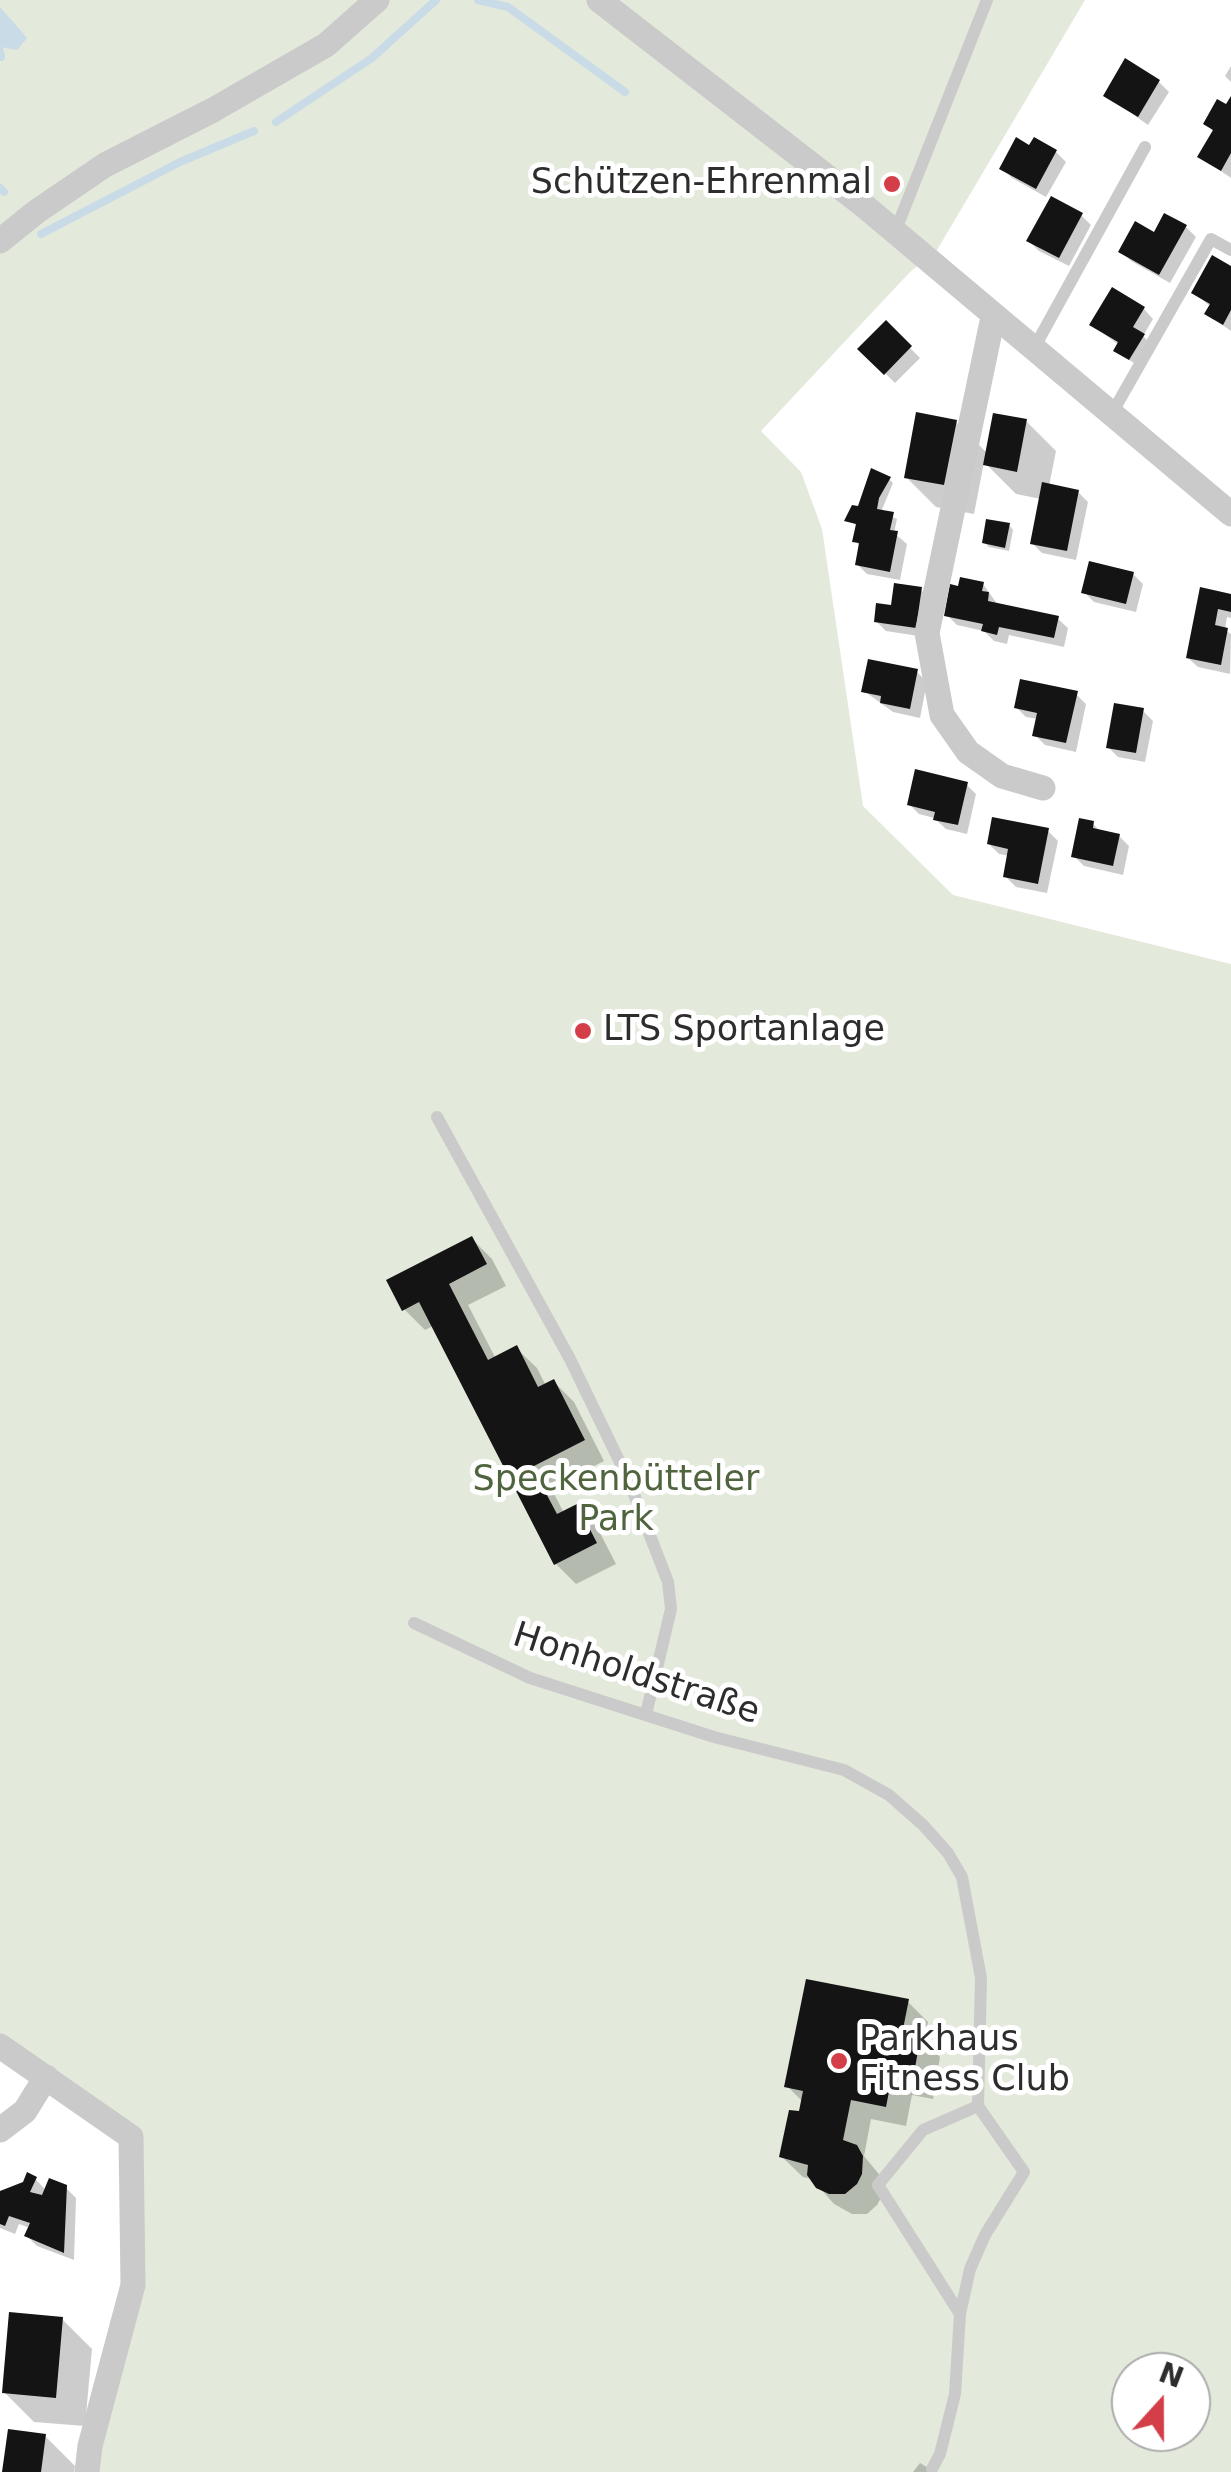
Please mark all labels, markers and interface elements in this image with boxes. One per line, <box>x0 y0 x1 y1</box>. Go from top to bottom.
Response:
place label: Schützen-Ehrenmal <box>531 163 872 205</box>
marker: Schützen-Ehrenmal <box>881 173 903 195</box>
place label: LTS Sportanlage <box>603 1010 885 1052</box>
marker: LTS Sportanlage <box>572 1020 594 1042</box>
park label: Speckenbütteler Park <box>473 1460 759 1542</box>
street label: Honholdstraße <box>507 1615 765 1735</box>
place label: Parkhaus Fitness Club <box>859 2020 1070 2102</box>
marker: Parkhaus Fitness Club <box>828 2050 850 2072</box>
north arrow <box>1111 2352 1211 2452</box>
text: N <box>1154 2356 1188 2395</box>

